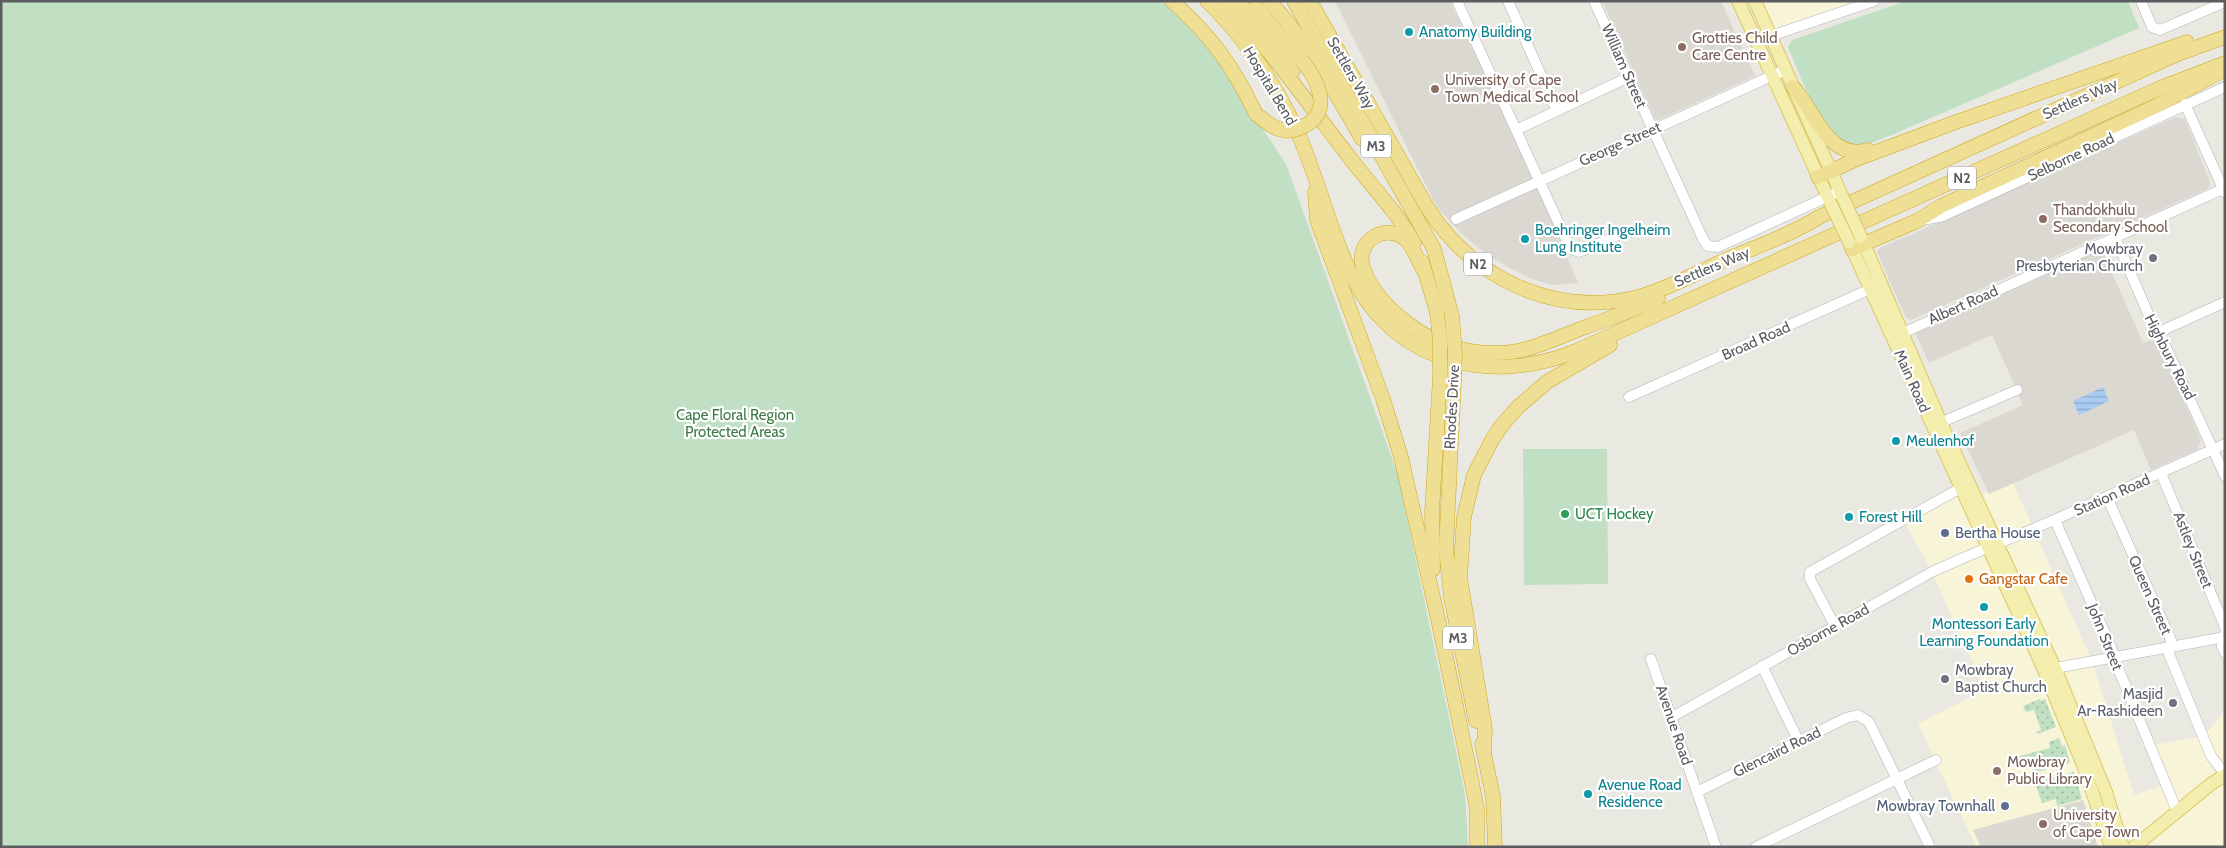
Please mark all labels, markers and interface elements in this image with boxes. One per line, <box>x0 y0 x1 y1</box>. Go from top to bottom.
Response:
street label: William Street <box>1598 21 1650 111</box>
place label: Anatomy Building <box>1419 23 1532 41</box>
marker: Anatomy Building <box>1403 26 1415 38</box>
place label: Grotties Child Care Centre <box>1692 29 1778 64</box>
street label: Settlers Way <box>1323 34 1379 113</box>
marker: Grotties Child Care Centre <box>1676 41 1688 53</box>
street label: Hospital Bend <box>1239 43 1301 129</box>
place label: University of Cape Town Medical School <box>1445 71 1579 106</box>
street label: Settlers Way <box>2040 74 2121 124</box>
marker: University of Cape Town Medical School <box>1429 83 1441 95</box>
street label: George Street <box>1576 118 1664 170</box>
street label: Selborne Road <box>2025 129 2117 185</box>
road number: M3 <box>1361 134 1391 158</box>
road number: N2 <box>1948 167 1976 190</box>
place label: Thandokhulu Secondary School <box>2053 201 2168 236</box>
marker: Thandokhulu Secondary School <box>2037 213 2049 225</box>
place label: Boehringer Ingelheim Lung Institute <box>1535 221 1671 256</box>
marker: Boehringer Ingelheim Lung Institute <box>1519 233 1531 245</box>
place label: Mowbray Presbyterian Church <box>2016 240 2143 275</box>
street label: Settlers Way <box>1672 243 1753 291</box>
road number: N2 <box>1464 252 1492 276</box>
marker: Mowbray Presbyterian Church <box>2147 252 2159 264</box>
street label: Albert Road <box>1925 282 2001 328</box>
street label: Highbury Road <box>2141 311 2199 403</box>
street label: Broad Road <box>1719 318 1793 364</box>
street label: Main Road <box>1890 347 1934 415</box>
street label: Rhodes Drive <box>1441 364 1463 450</box>
park label: Cape Floral Region Protected Areas <box>676 406 794 441</box>
place label: Meulenhof <box>1906 432 1974 450</box>
marker: Meulenhof <box>1890 435 1902 447</box>
street label: Station Road <box>2071 470 2153 520</box>
place label: UCT Hockey <box>1575 505 1654 523</box>
marker: UCT Hockey <box>1559 508 1571 520</box>
place label: Forest Hill <box>1859 508 1922 526</box>
street label: Astley Street <box>2169 509 2217 591</box>
marker: Forest Hill <box>1843 511 1855 523</box>
place label: Bertha House <box>1955 524 2041 542</box>
marker: Bertha House <box>1939 527 1951 539</box>
street label: Queen Street <box>2124 553 2176 637</box>
place label: Gangstar Cafe <box>1979 570 2068 588</box>
marker: Gangstar Cafe <box>1963 573 1975 585</box>
street label: Osborne Road <box>1784 600 1872 660</box>
street label: John Street <box>2083 600 2127 673</box>
marker: Montessori Early Learning Foundation <box>1978 601 1990 613</box>
place label: Montessori Early Learning Foundation <box>1919 615 2049 650</box>
road number: M3 <box>1443 626 1473 650</box>
place label: Mowbray Baptist Church <box>1955 661 2047 696</box>
marker: Mowbray Baptist Church <box>1939 673 1951 685</box>
street label: Avenue Road <box>1652 683 1696 767</box>
place label: Masjid Ar-Rashideen <box>2077 685 2163 720</box>
marker: Masjid Ar-Rashideen <box>2167 697 2179 709</box>
street label: Glencaird Road <box>1730 723 1824 781</box>
place label: Mowbray Public Library <box>2007 753 2092 788</box>
marker: Mowbray Public Library <box>1991 765 2003 777</box>
place label: Avenue Road Residence <box>1598 776 1681 811</box>
marker: Avenue Road Residence <box>1582 788 1594 800</box>
place label: Mowbray Townhall <box>1876 797 1995 815</box>
marker: Mowbray Townhall <box>1999 800 2011 812</box>
place label: University of Cape Town <box>2053 806 2140 841</box>
marker: University of Cape Town <box>2037 818 2049 830</box>

